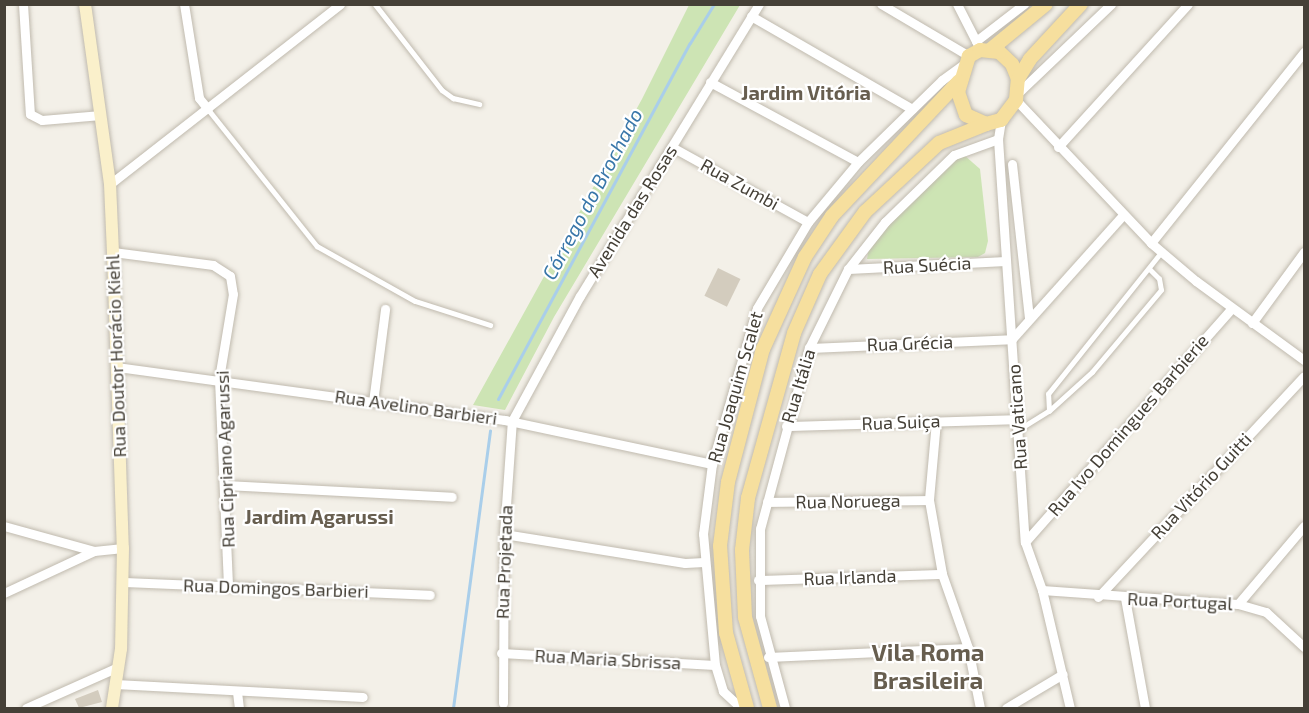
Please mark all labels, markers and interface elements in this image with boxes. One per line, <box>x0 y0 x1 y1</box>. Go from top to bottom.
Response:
district label: Jardim Vitória <box>741 80 871 104</box>
water label: Córrego do Brochado <box>537 104 647 284</box>
street label: Avenida das Rosas <box>583 141 681 281</box>
street label: Rua Zumbi <box>697 154 783 214</box>
street label: Rua Suécia <box>882 252 972 278</box>
street label: Rua Doutor Horácio Kiehl <box>102 254 130 458</box>
street label: Rua Joaquim Scalet <box>703 309 767 465</box>
street label: Rua Ivo Domingues Barbierie <box>1043 330 1213 520</box>
street label: Rua Grécia <box>866 331 954 355</box>
street label: Rua Itália <box>776 346 820 426</box>
street label: Rua Vaticano <box>1003 363 1031 471</box>
street label: Rua Cipriano Agarussi <box>211 370 239 548</box>
street label: Rua Avelino Barbieri <box>333 385 499 429</box>
street label: Rua Suiça <box>861 410 941 434</box>
street label: Rua Vitório Guitti <box>1146 428 1256 544</box>
street label: Rua Noruega <box>795 489 901 513</box>
district label: Jardim Agarussi <box>244 504 394 528</box>
street label: Rua Projetada <box>491 505 517 619</box>
street label: Rua Irlanda <box>803 565 897 589</box>
street label: Rua Domingos Barbieri <box>183 574 369 602</box>
street label: Rua Portugal <box>1127 587 1233 615</box>
district label: Vila Roma Brasileira <box>871 638 985 694</box>
street label: Rua Maria Sbrissa <box>534 644 682 674</box>

